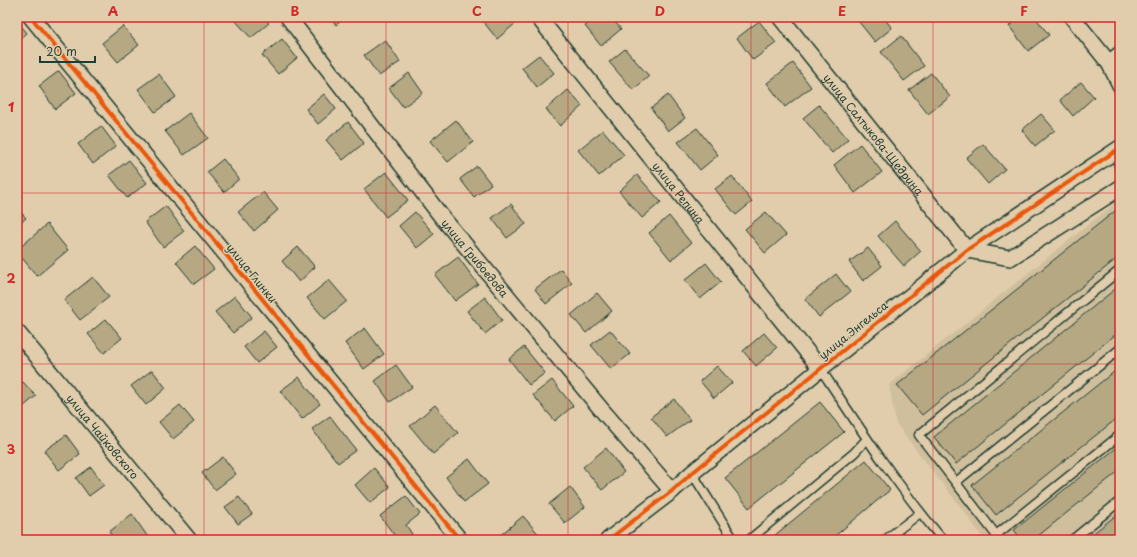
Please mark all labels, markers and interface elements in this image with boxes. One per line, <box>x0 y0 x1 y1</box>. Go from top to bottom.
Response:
text: A <box>108 1 118 20</box>
text: B <box>291 1 300 20</box>
text: C <box>472 1 482 20</box>
text: D <box>655 1 665 20</box>
text: E <box>838 1 846 20</box>
text: F <box>1020 1 1028 20</box>
scale bar <box>40 38 95 64</box>
text: 20 m <box>46 42 77 60</box>
street label: улица Салтыкова-Щедрина <box>820 69 928 199</box>
text: 1 <box>8 97 14 116</box>
street label: улица Репина <box>649 158 709 227</box>
street label: улица Грибоедова <box>438 215 513 301</box>
street label: улица Глинки <box>223 240 281 306</box>
text: 2 <box>6 268 16 287</box>
street label: улица Энгельса <box>815 297 891 363</box>
street label: улица Чайковского <box>63 390 143 482</box>
text: 3 <box>7 439 16 458</box>

